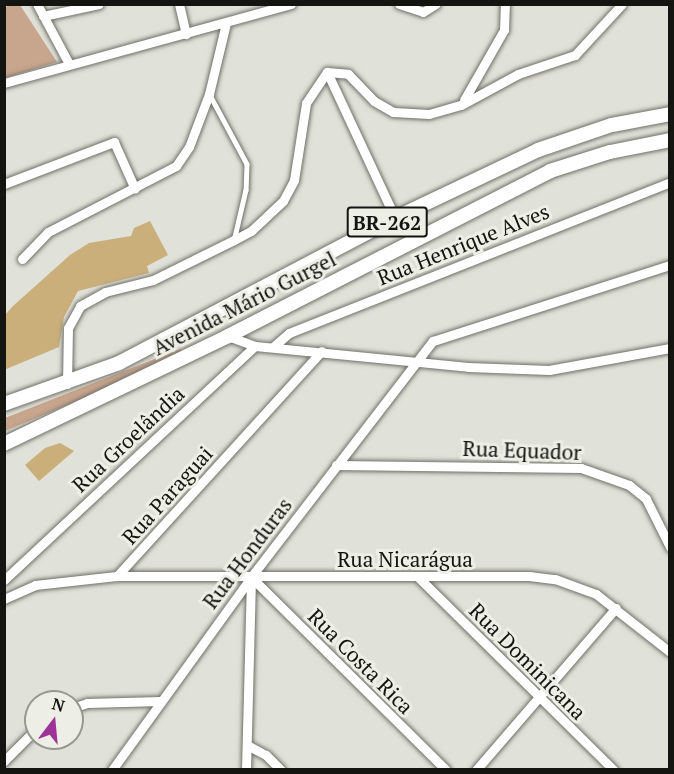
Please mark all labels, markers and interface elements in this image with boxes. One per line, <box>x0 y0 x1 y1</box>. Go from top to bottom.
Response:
street label: Rua Henrique Alves <box>373 198 553 290</box>
road number: BR-262 <box>346 205 428 239</box>
street label: Avenida Mário Gurgel <box>148 246 340 360</box>
street label: Rua Groelândia <box>67 381 189 497</box>
street label: Rua Equador <box>462 435 582 465</box>
street label: Rua Paraguai <box>117 441 217 549</box>
street label: Rua Honduras <box>197 493 297 613</box>
street label: Rua Nicarágua <box>337 546 473 572</box>
street label: Rua Dominicana <box>465 598 591 724</box>
street label: Rua Costa Rica <box>303 603 419 719</box>
north arrow <box>24 690 84 750</box>
text: N <box>50 692 67 717</box>

